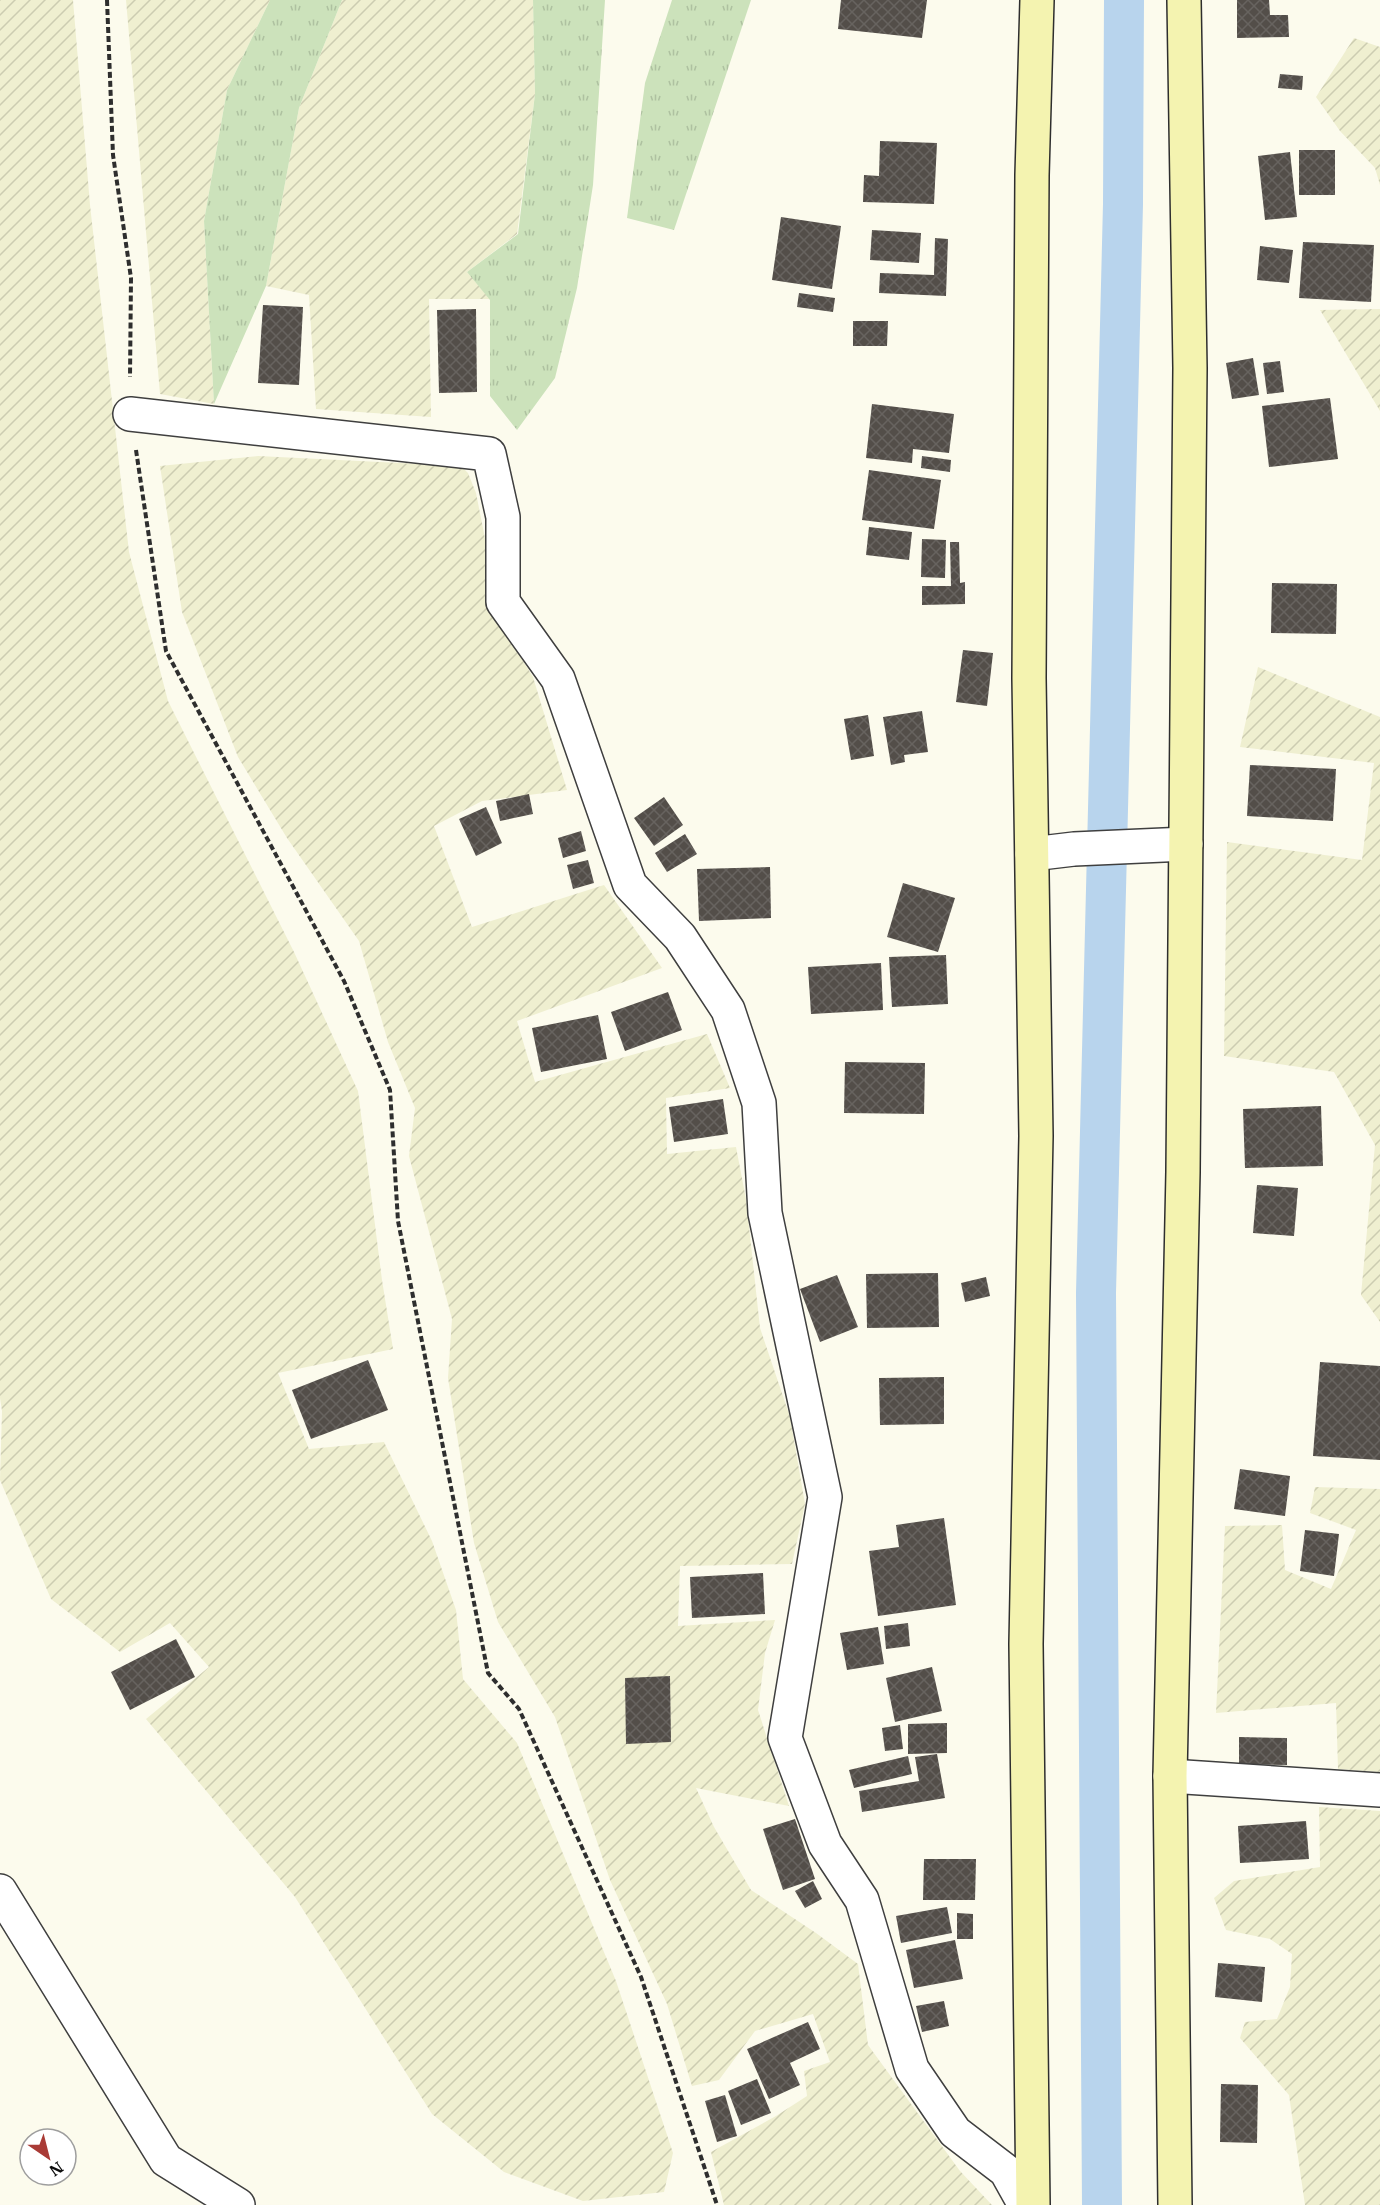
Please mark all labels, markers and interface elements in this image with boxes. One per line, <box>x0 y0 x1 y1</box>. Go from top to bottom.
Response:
north arrow <box>18 2127 78 2187</box>
text: N <box>46 2157 68 2181</box>

